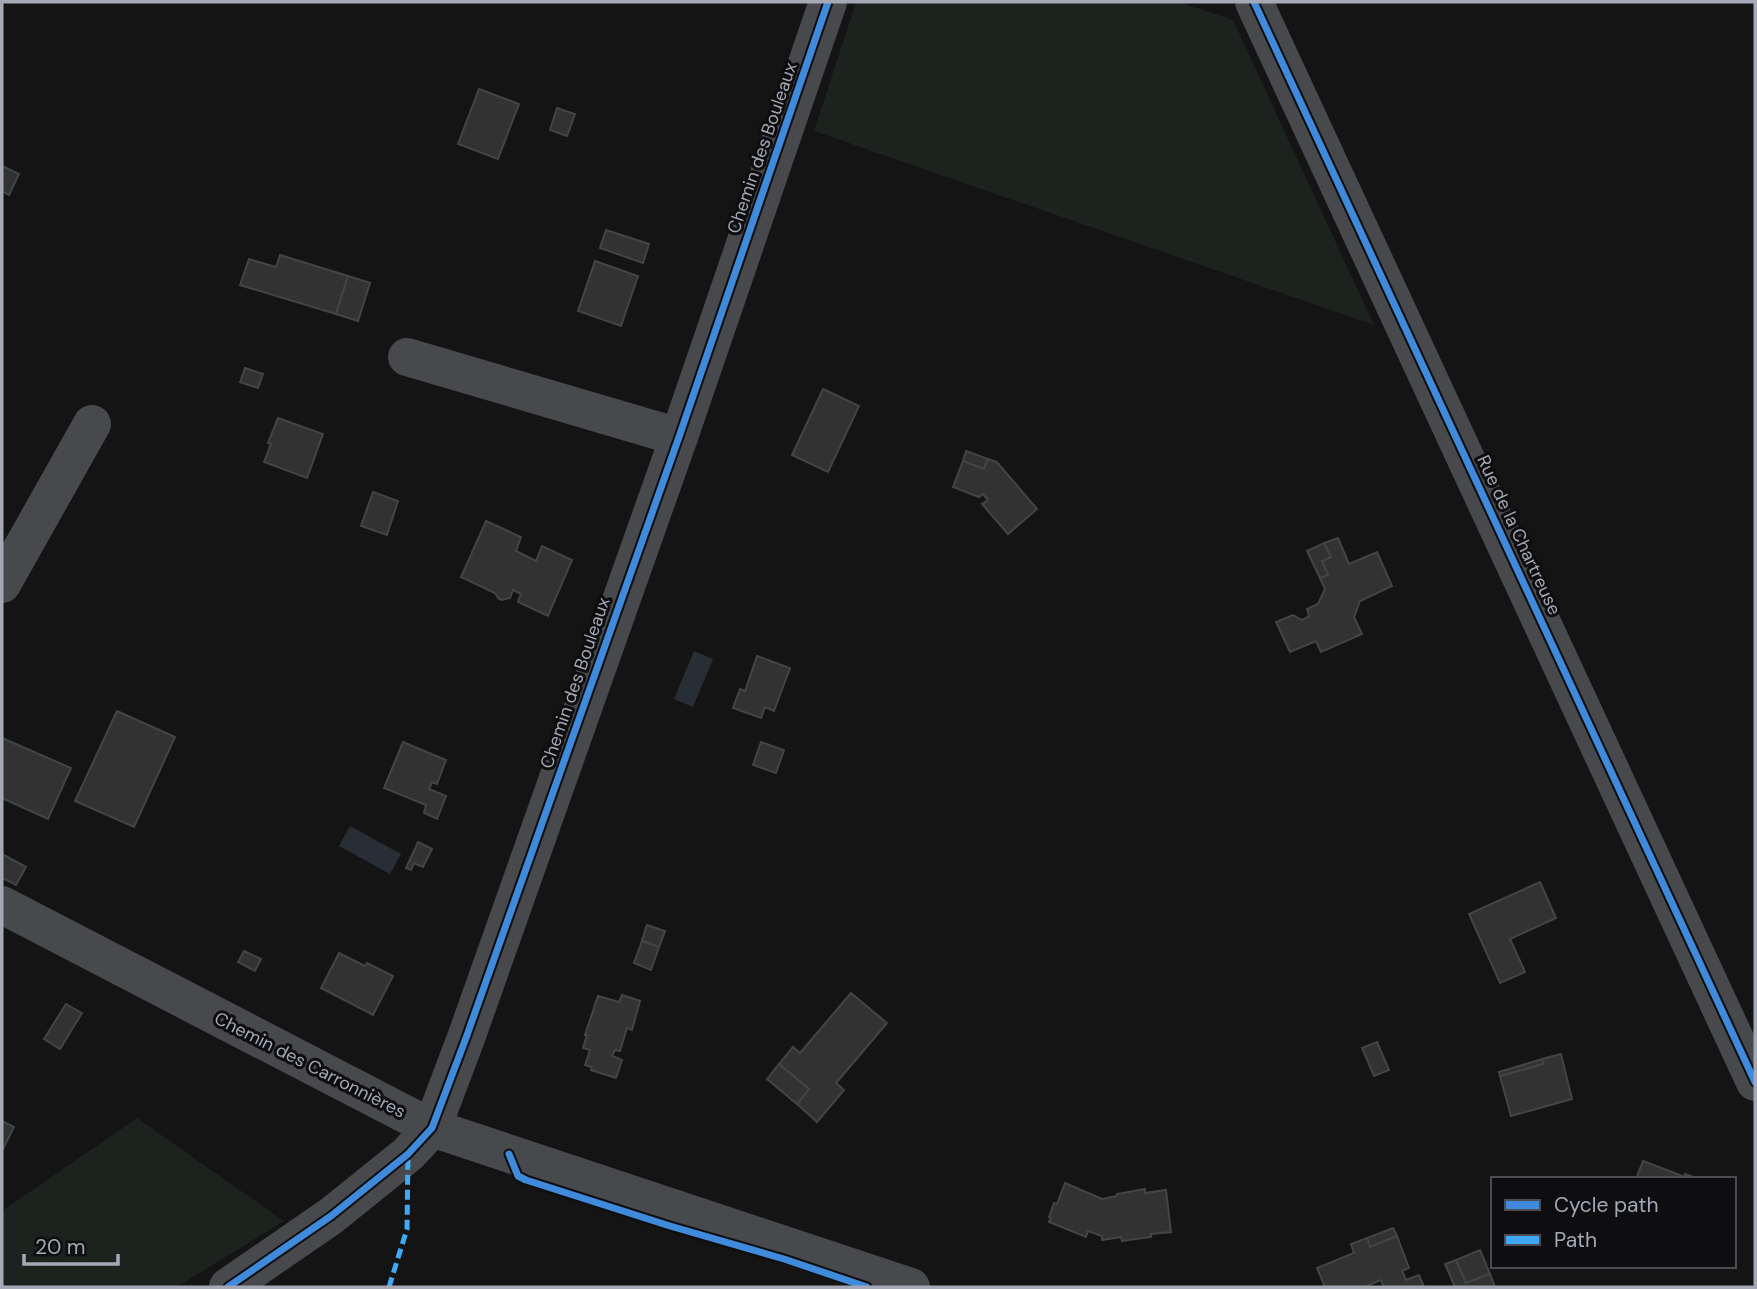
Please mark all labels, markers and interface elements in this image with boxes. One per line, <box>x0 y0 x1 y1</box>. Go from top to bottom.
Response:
street label: Chemin des Bouleaux <box>721 59 803 237</box>
street label: Rue de la Chartreuse <box>1471 451 1567 619</box>
street label: Chemin des Bouleaux <box>534 594 616 772</box>
street label: Chemin des Carronnières <box>210 1006 410 1124</box>
legend <box>1491 1177 1736 1268</box>
text: Cycle path <box>1554 1191 1659 1219</box>
scale bar <box>24 1222 119 1266</box>
text: Path <box>1554 1226 1597 1254</box>
text: 20 m <box>35 1233 86 1261</box>

